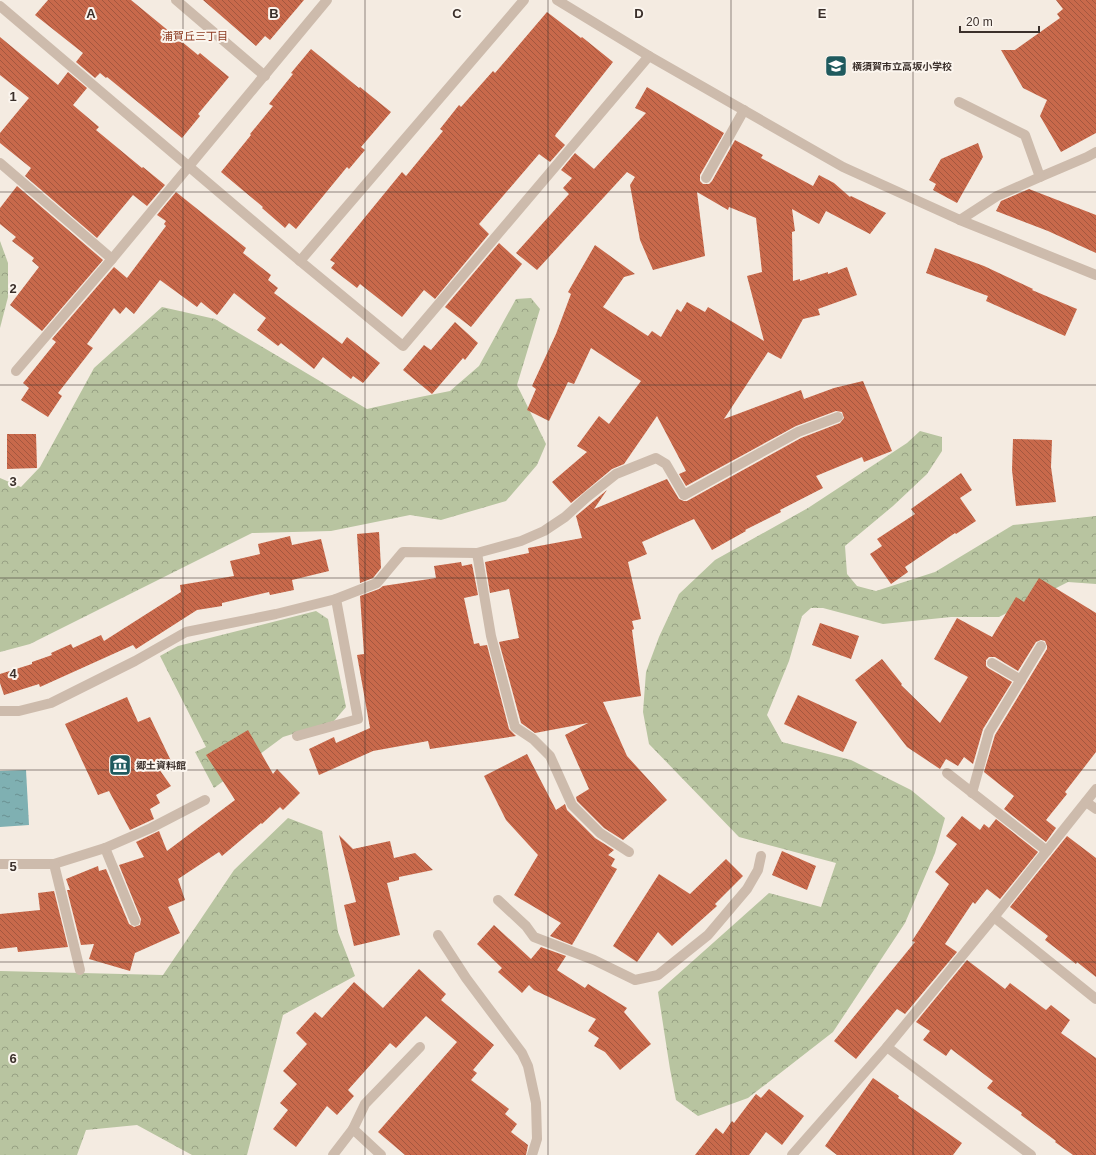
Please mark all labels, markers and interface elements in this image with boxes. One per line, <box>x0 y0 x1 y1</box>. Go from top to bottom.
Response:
text: A <box>86 6 96 21</box>
text: B <box>269 6 279 21</box>
text: C <box>452 6 462 21</box>
text: D <box>634 6 644 21</box>
text: E <box>818 6 827 21</box>
scale bar <box>960 8 1039 34</box>
text: 20 m <box>966 15 993 29</box>
district label: 浦賀丘三丁目 <box>162 30 228 42</box>
school or university icon: 横須賀市立高坂小学校 <box>823 53 849 79</box>
place label: 横須賀市立高坂小学校 <box>852 61 952 72</box>
text: 1 <box>9 89 17 104</box>
text: 2 <box>9 281 17 296</box>
text: 3 <box>9 474 17 489</box>
text: 4 <box>9 666 17 681</box>
museum icon: 郷土資料館 <box>107 752 133 778</box>
place label: 郷土資料館 <box>136 760 186 771</box>
text: 5 <box>9 859 17 874</box>
text: 6 <box>9 1051 17 1066</box>

